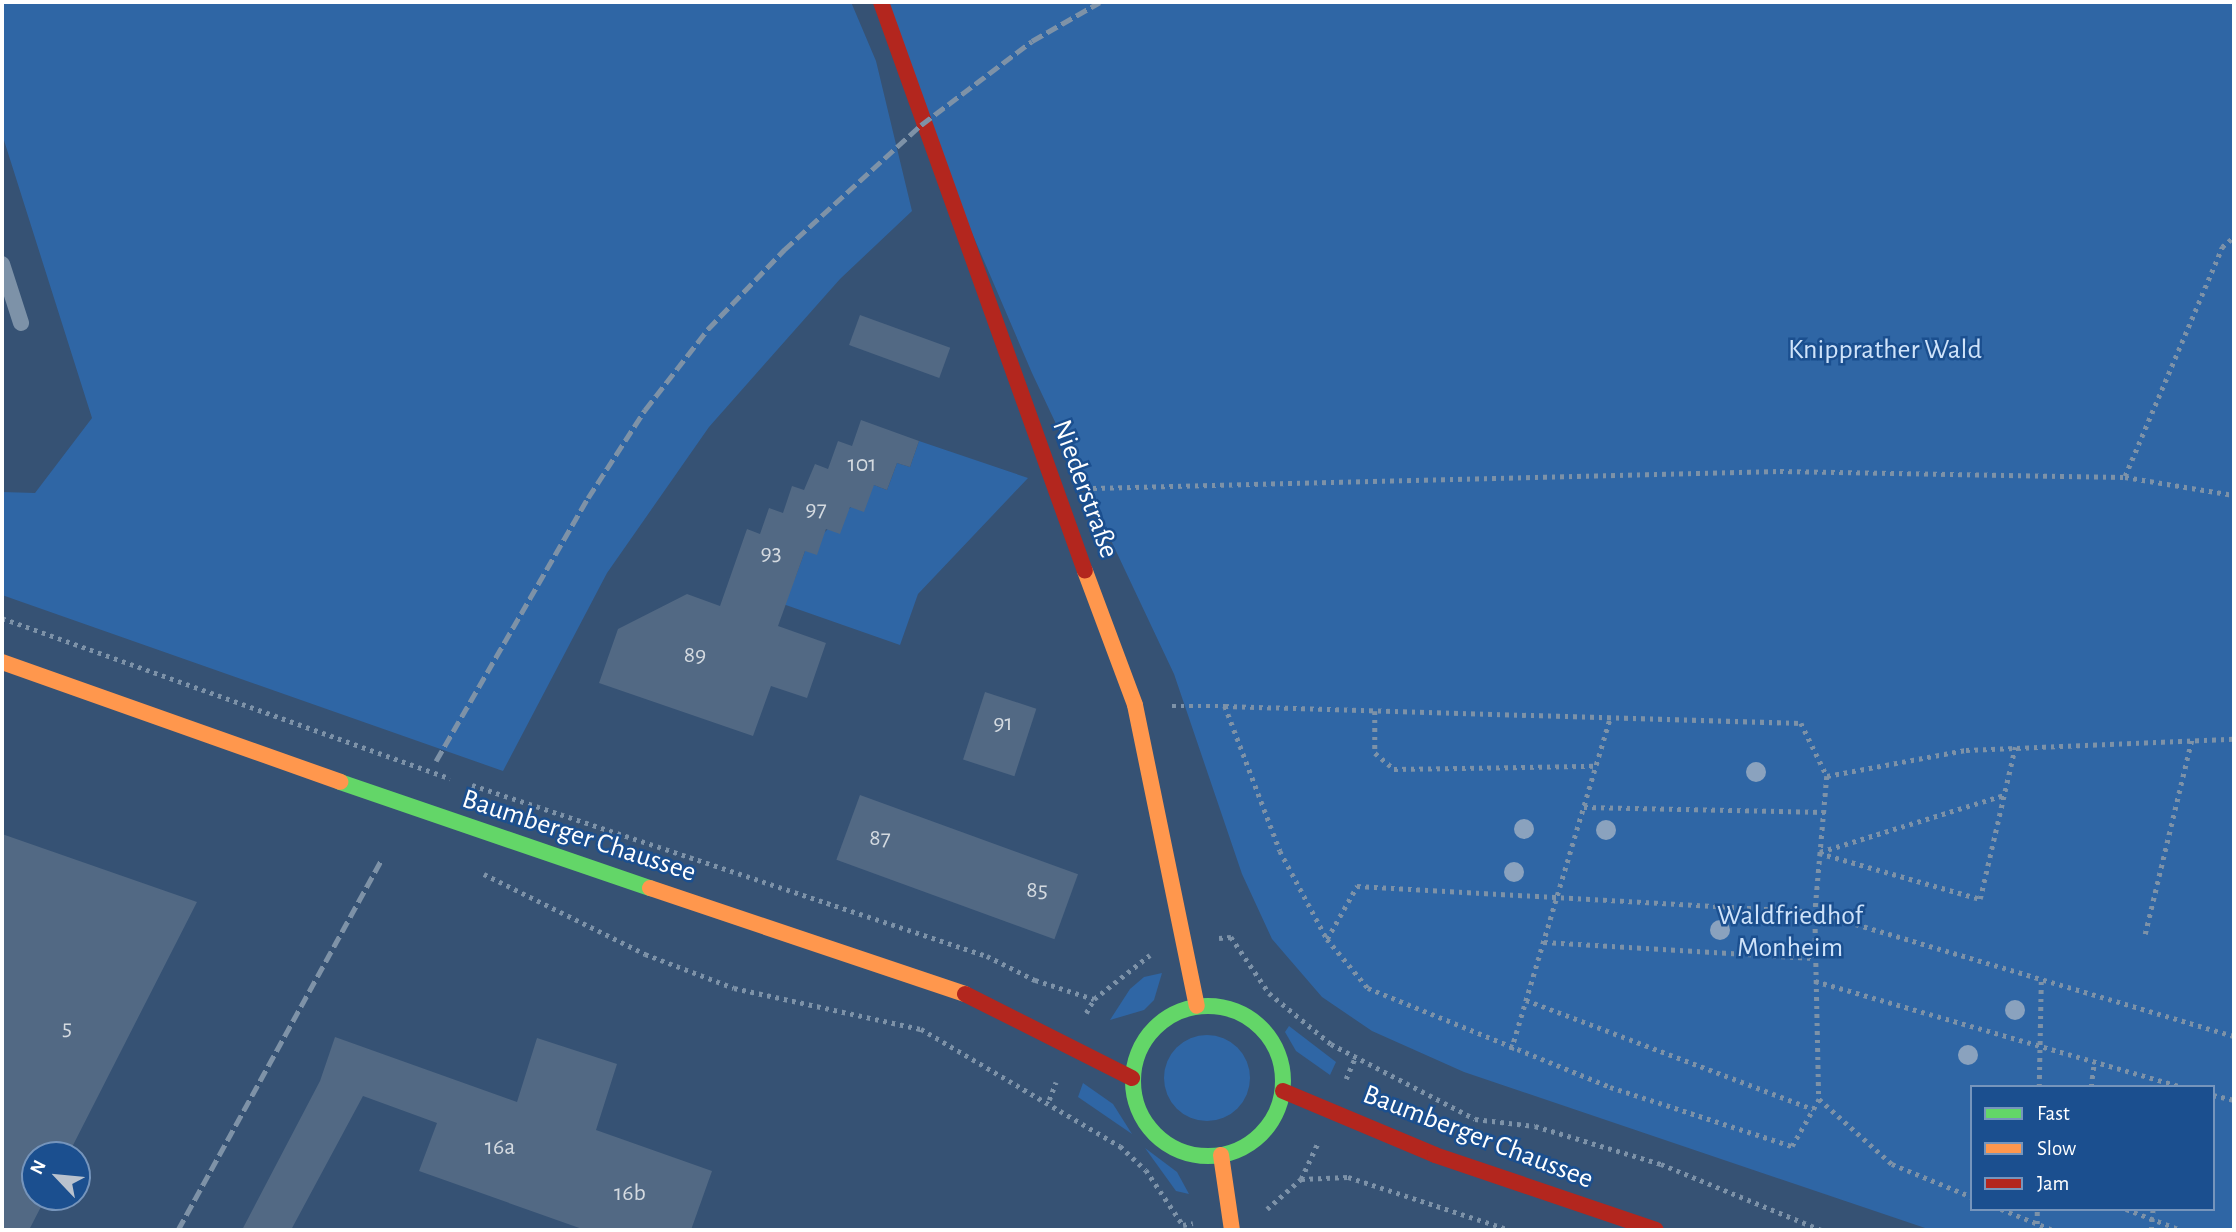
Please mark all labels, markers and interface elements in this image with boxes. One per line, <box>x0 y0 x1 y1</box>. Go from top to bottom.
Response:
park label: Knipprather Wald <box>1788 333 1982 367</box>
street label: Niederstraße <box>1044 415 1126 563</box>
house number: 101 <box>847 451 877 479</box>
house number: 97 <box>805 496 827 524</box>
house number: 93 <box>760 540 782 568</box>
house number: 89 <box>684 642 706 670</box>
house number: 91 <box>993 710 1013 738</box>
street label: Baumberger Chaussee <box>458 782 700 890</box>
house number: 87 <box>869 825 891 853</box>
house number: 85 <box>1026 877 1048 905</box>
park label: Waldfriedhof Monheim <box>1717 899 1863 965</box>
house number: 5 <box>62 1015 72 1043</box>
street label: Baumberger Chaussee <box>1358 1078 1598 1196</box>
legend <box>1970 1085 2215 1211</box>
text: Fast <box>2037 1103 2070 1124</box>
house number: 16a <box>485 1134 515 1162</box>
text: Slow <box>2037 1138 2076 1159</box>
north arrow <box>21 1141 91 1211</box>
text: N <box>27 1157 50 1178</box>
text: Jam <box>2037 1173 2069 1194</box>
house number: 16b <box>614 1180 646 1208</box>

